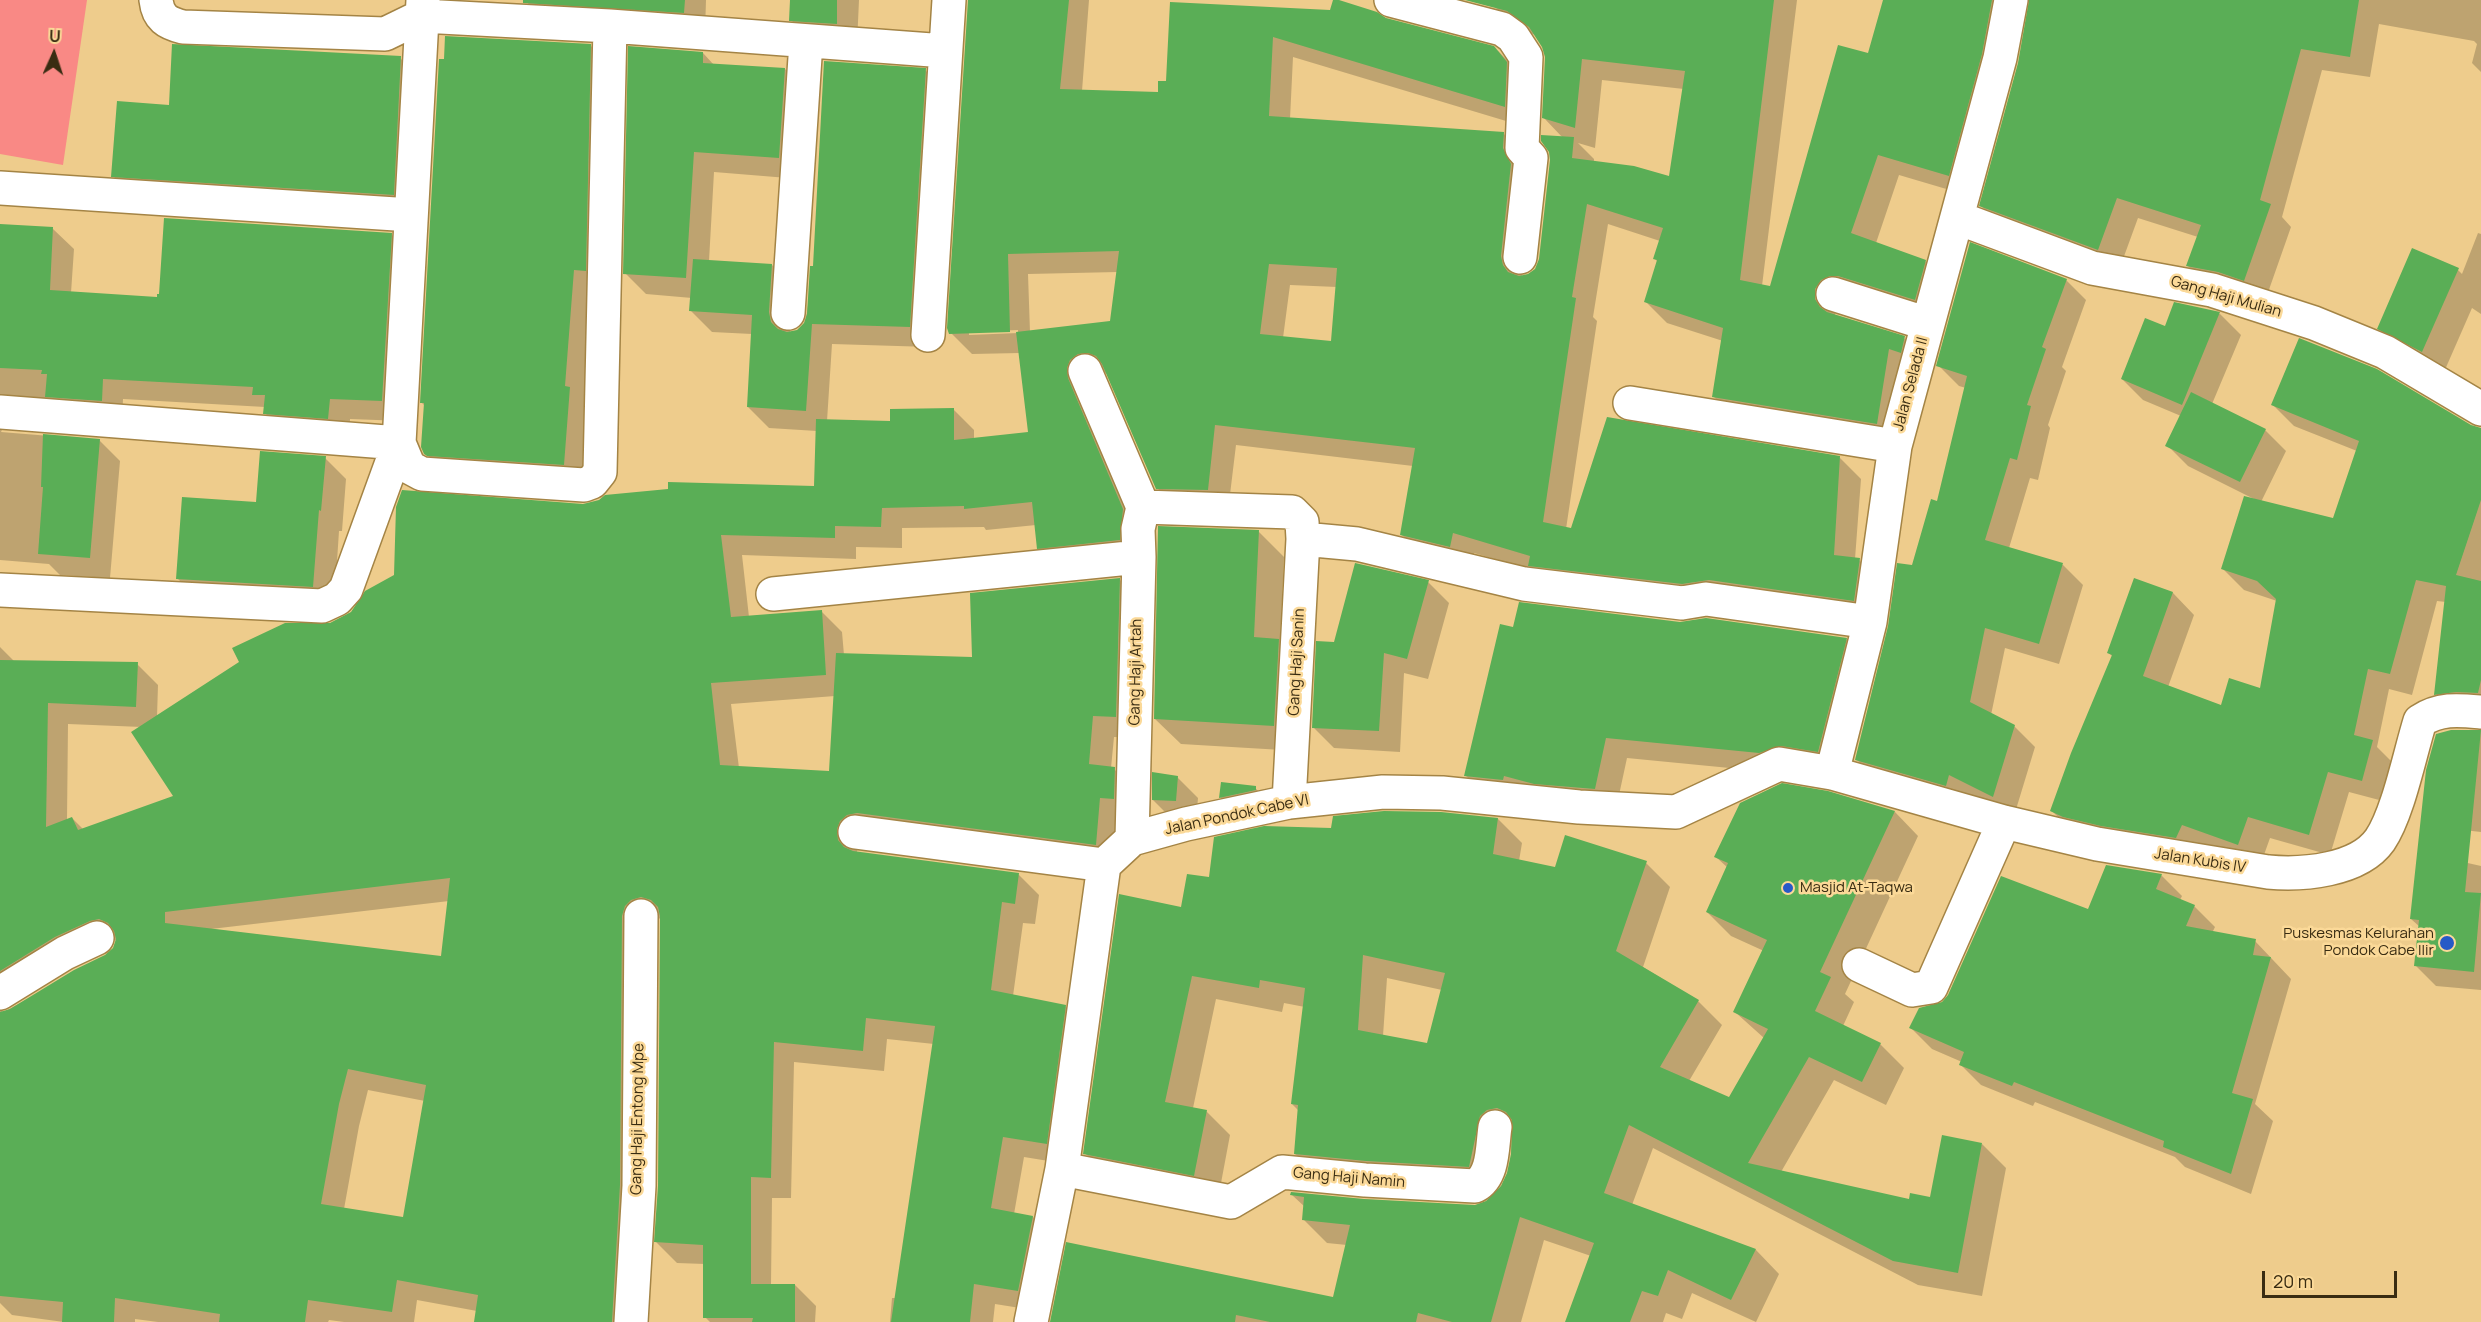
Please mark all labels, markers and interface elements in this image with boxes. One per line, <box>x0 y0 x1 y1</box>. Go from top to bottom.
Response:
north arrow <box>24 24 84 84</box>
text: U <box>49 25 61 47</box>
street label: Gang Haji Mulian <box>2169 273 2283 321</box>
street label: Jalan Selada II <box>1890 335 1932 433</box>
street label: Gang Haji Sanin <box>1285 608 1309 716</box>
street label: Gang Haji Artah <box>1126 618 1146 726</box>
street label: Jalan Pondok Cabe VI <box>1164 791 1310 839</box>
street label: Jalan Kubis IV <box>2153 845 2247 877</box>
place label: Masjid At-Taqwa <box>1800 879 1913 897</box>
marker: Masjid At-Taqwa <box>1781 881 1795 895</box>
place label: Puskesmas Kelurahan Pondok Cabe Ilir <box>2283 925 2434 960</box>
marker: Puskesmas Kelurahan Pondok Cabe Ilir <box>2438 934 2456 952</box>
street label: Gang Haji Entong Mpe <box>628 1043 648 1195</box>
street label: Gang Haji Namin <box>1292 1164 1406 1192</box>
scale bar <box>2265 1259 2400 1297</box>
text: 20 m <box>2273 1269 2313 1293</box>

